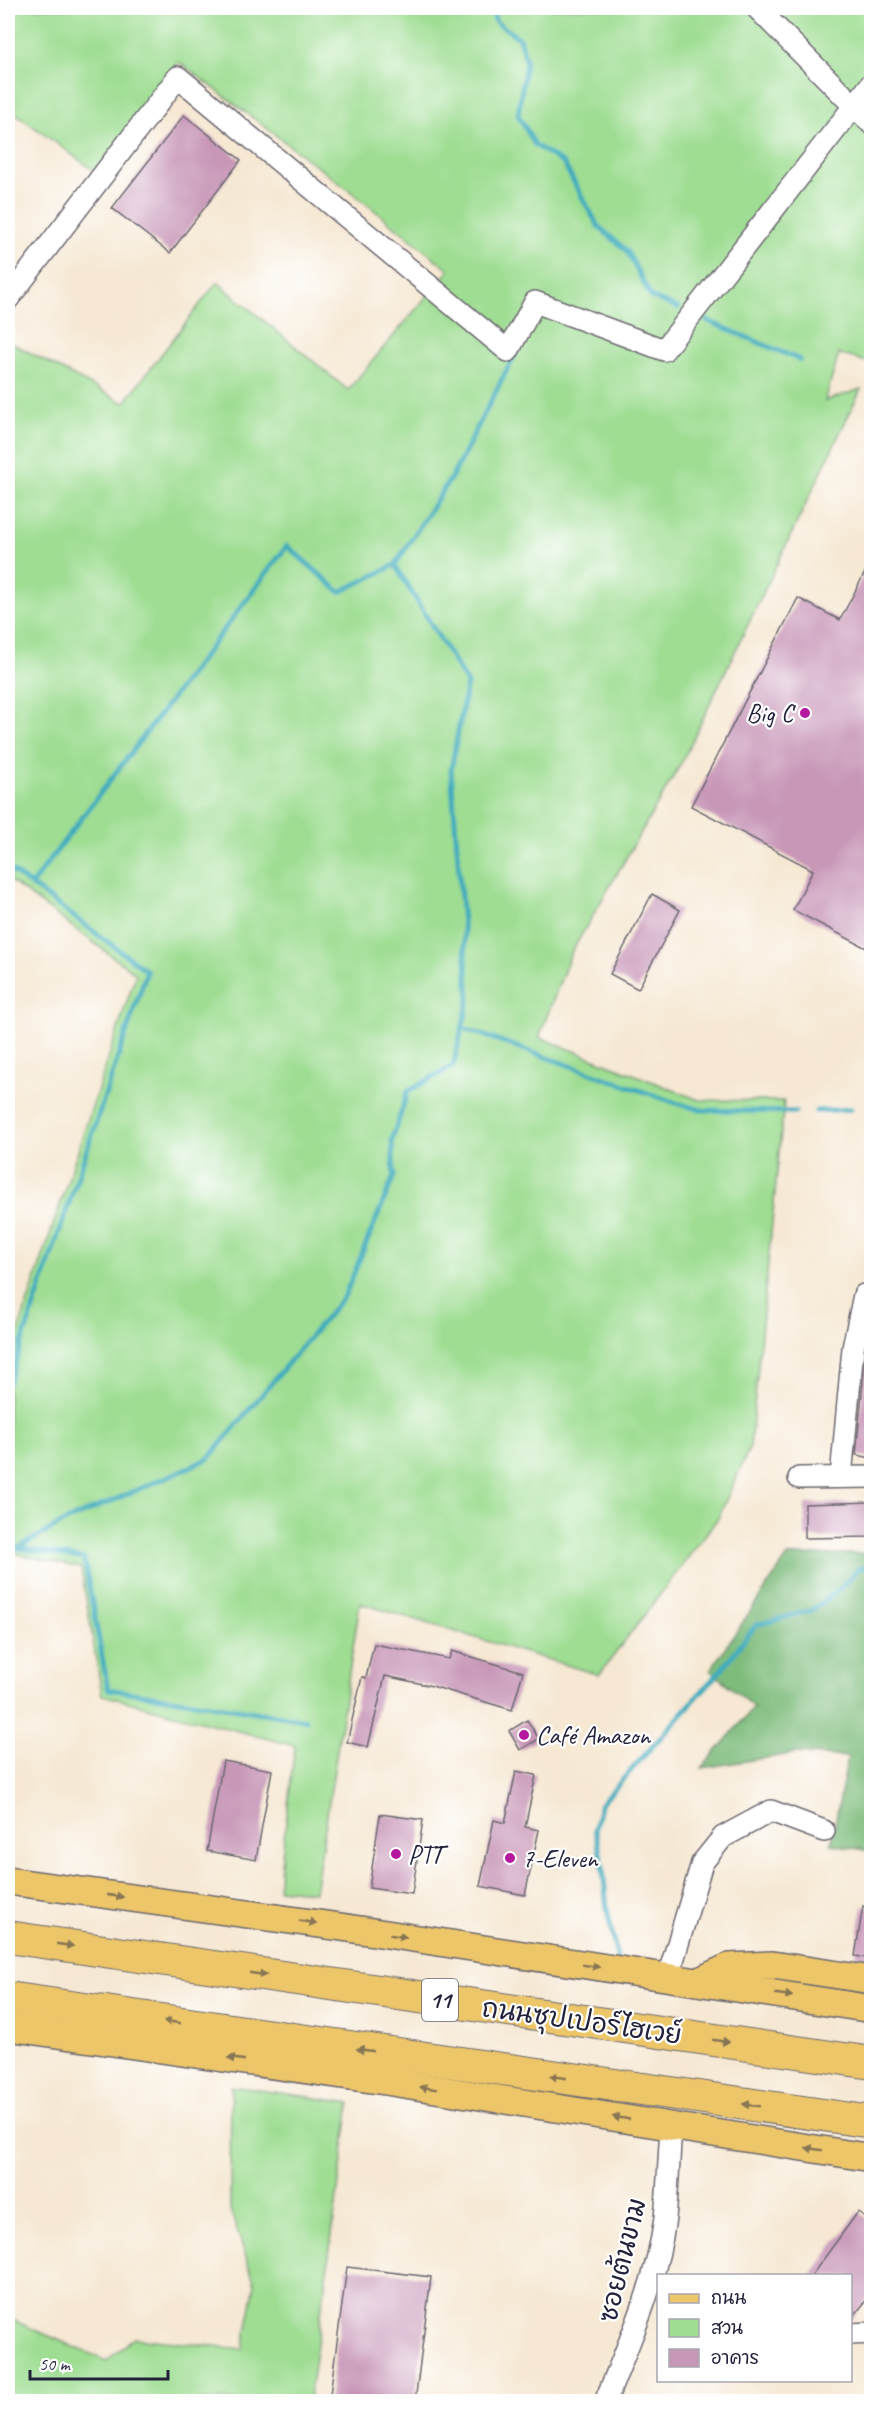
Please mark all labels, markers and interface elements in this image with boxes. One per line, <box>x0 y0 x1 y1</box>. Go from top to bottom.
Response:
place label: Big C <box>746 697 796 730</box>
marker: Big C <box>798 706 812 720</box>
place label: Café Amazon <box>536 1719 651 1752</box>
marker: Café Amazon <box>517 1728 531 1742</box>
place label: PTT <box>408 1838 449 1871</box>
place label: 7-Eleven <box>522 1842 599 1875</box>
marker: PTT <box>389 1847 403 1861</box>
marker: 7-Eleven <box>503 1851 517 1865</box>
one-way arrow <box>105 1891 124 1900</box>
one-way arrow <box>298 1918 317 1927</box>
one-way arrow <box>389 1932 408 1941</box>
one-way arrow <box>56 1941 75 1950</box>
one-way arrow <box>582 1961 601 1970</box>
one-way arrow <box>249 1969 268 1978</box>
road number: 11 <box>422 1979 458 2021</box>
street label: ถนนซุปเปอร์ไฮเวย์ <box>480 1991 684 2054</box>
one-way arrow <box>775 1991 794 2000</box>
one-way arrow <box>163 2017 182 2026</box>
one-way arrow <box>712 2036 731 2045</box>
one-way arrow <box>356 2045 375 2054</box>
one-way arrow <box>226 2055 245 2064</box>
one-way arrow <box>549 2073 568 2082</box>
one-way arrow <box>419 2083 438 2092</box>
one-way arrow <box>742 2100 761 2109</box>
one-way arrow <box>611 2114 630 2123</box>
one-way arrow <box>804 2144 823 2153</box>
street label: ซอยต้นขาม <box>591 2195 654 2326</box>
legend <box>657 2274 852 2382</box>
text: ถนน <box>711 2287 746 2309</box>
text: สวน <box>711 2317 743 2339</box>
scale bar <box>30 2343 168 2381</box>
text: อาคาร <box>711 2347 759 2369</box>
text: 50 m <box>39 2353 72 2375</box>

